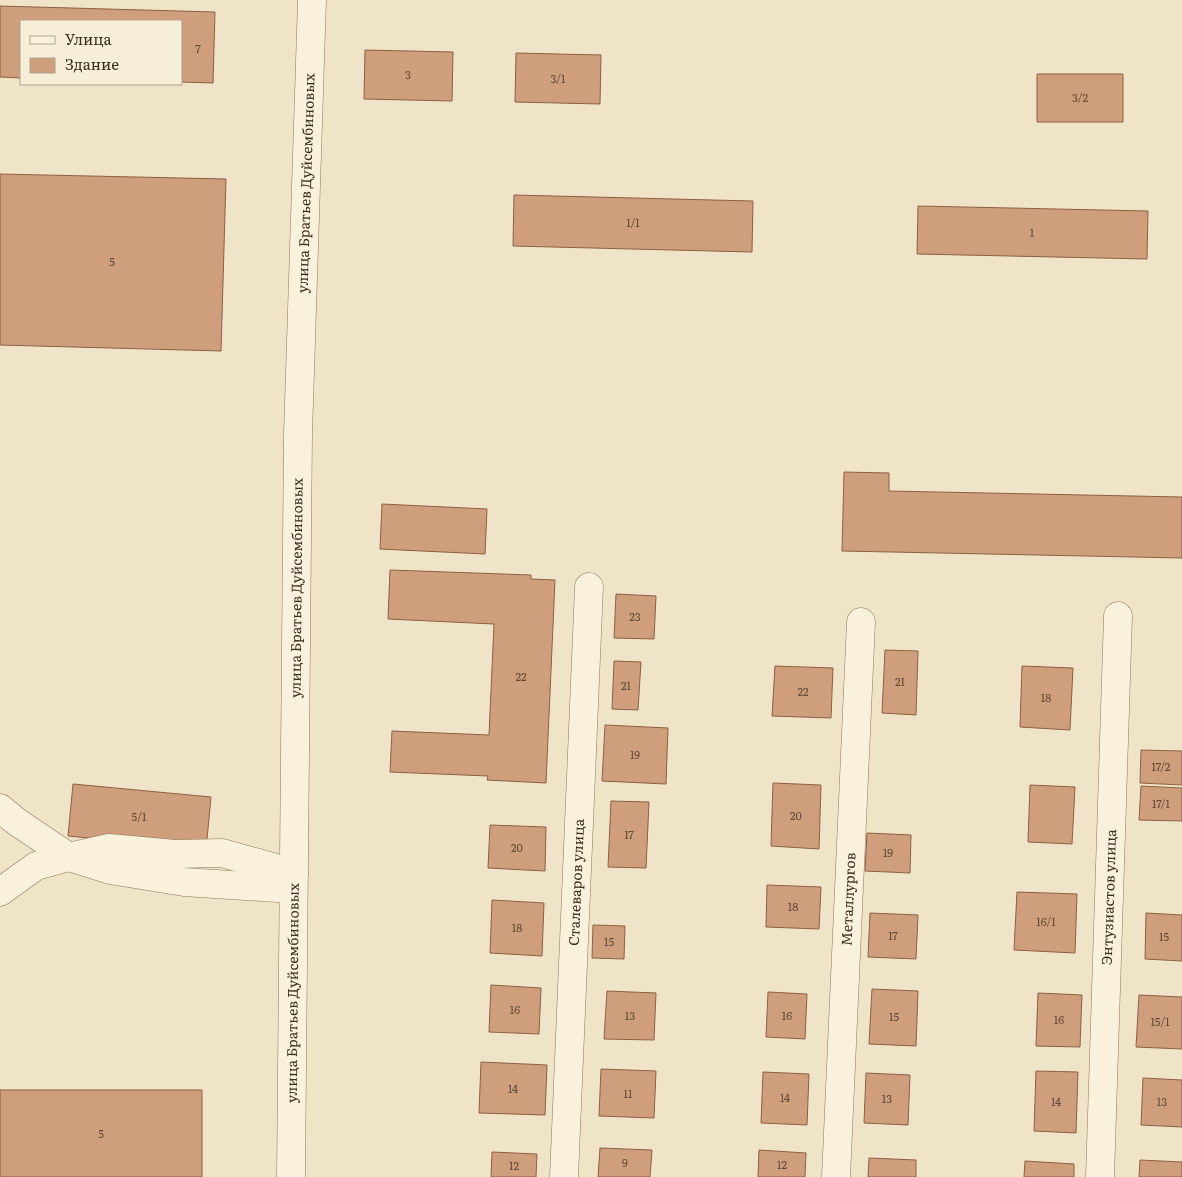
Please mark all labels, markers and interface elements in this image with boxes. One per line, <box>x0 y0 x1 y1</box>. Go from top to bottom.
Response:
legend <box>20 20 182 85</box>
text: Улица <box>65 27 113 50</box>
house number: 7 <box>195 40 201 56</box>
text: Здание <box>65 52 119 75</box>
house number: 3 <box>405 66 411 82</box>
house number: 3/1 <box>551 70 566 86</box>
street label: улица Братьев Дуйсембиновых <box>292 73 319 293</box>
house number: 3/2 <box>1072 89 1088 105</box>
house number: 1/1 <box>626 214 640 230</box>
house number: 1 <box>1030 224 1035 240</box>
house number: 5 <box>109 253 115 269</box>
street label: улица Братьев Дуйсембиновых <box>285 478 307 698</box>
house number: 23 <box>629 608 641 624</box>
house number: 22 <box>515 668 527 684</box>
house number: 21 <box>895 673 906 689</box>
house number: 21 <box>621 677 632 693</box>
house number: 22 <box>797 683 809 699</box>
house number: 18 <box>1041 689 1051 705</box>
house number: 19 <box>630 746 640 762</box>
house number: 17/2 <box>1152 758 1171 774</box>
house number: 17/1 <box>1152 795 1170 811</box>
house number: 20 <box>790 807 802 823</box>
house number: 5/1 <box>132 808 147 824</box>
street label: Сталеваров улица <box>563 818 588 946</box>
house number: 17 <box>624 826 634 842</box>
street label: Энтузиастов улица <box>1096 829 1120 965</box>
house number: 20 <box>511 839 523 855</box>
house number: 19 <box>883 844 893 860</box>
street label: Металлургов <box>835 852 860 946</box>
street label: улица Братьев Дуйсембиновых <box>281 883 303 1103</box>
house number: 18 <box>788 898 798 914</box>
house number: 16/1 <box>1036 913 1056 929</box>
house number: 18 <box>512 919 522 935</box>
house number: 17 <box>888 927 898 943</box>
house number: 15 <box>1159 928 1169 944</box>
house number: 15 <box>604 933 614 949</box>
house number: 16 <box>510 1001 520 1017</box>
house number: 13 <box>625 1007 635 1023</box>
house number: 16 <box>782 1007 792 1023</box>
house number: 15 <box>889 1008 899 1024</box>
house number: 16 <box>1054 1011 1064 1027</box>
house number: 15/1 <box>1150 1013 1170 1029</box>
house number: 14 <box>508 1080 518 1096</box>
house number: 11 <box>624 1085 633 1101</box>
house number: 14 <box>780 1089 790 1105</box>
house number: 13 <box>882 1090 892 1106</box>
house number: 14 <box>1051 1093 1061 1109</box>
house number: 13 <box>1157 1093 1167 1109</box>
house number: 5 <box>98 1125 104 1141</box>
house number: 9 <box>622 1154 628 1170</box>
house number: 12 <box>777 1156 787 1172</box>
house number: 12 <box>509 1157 519 1173</box>

